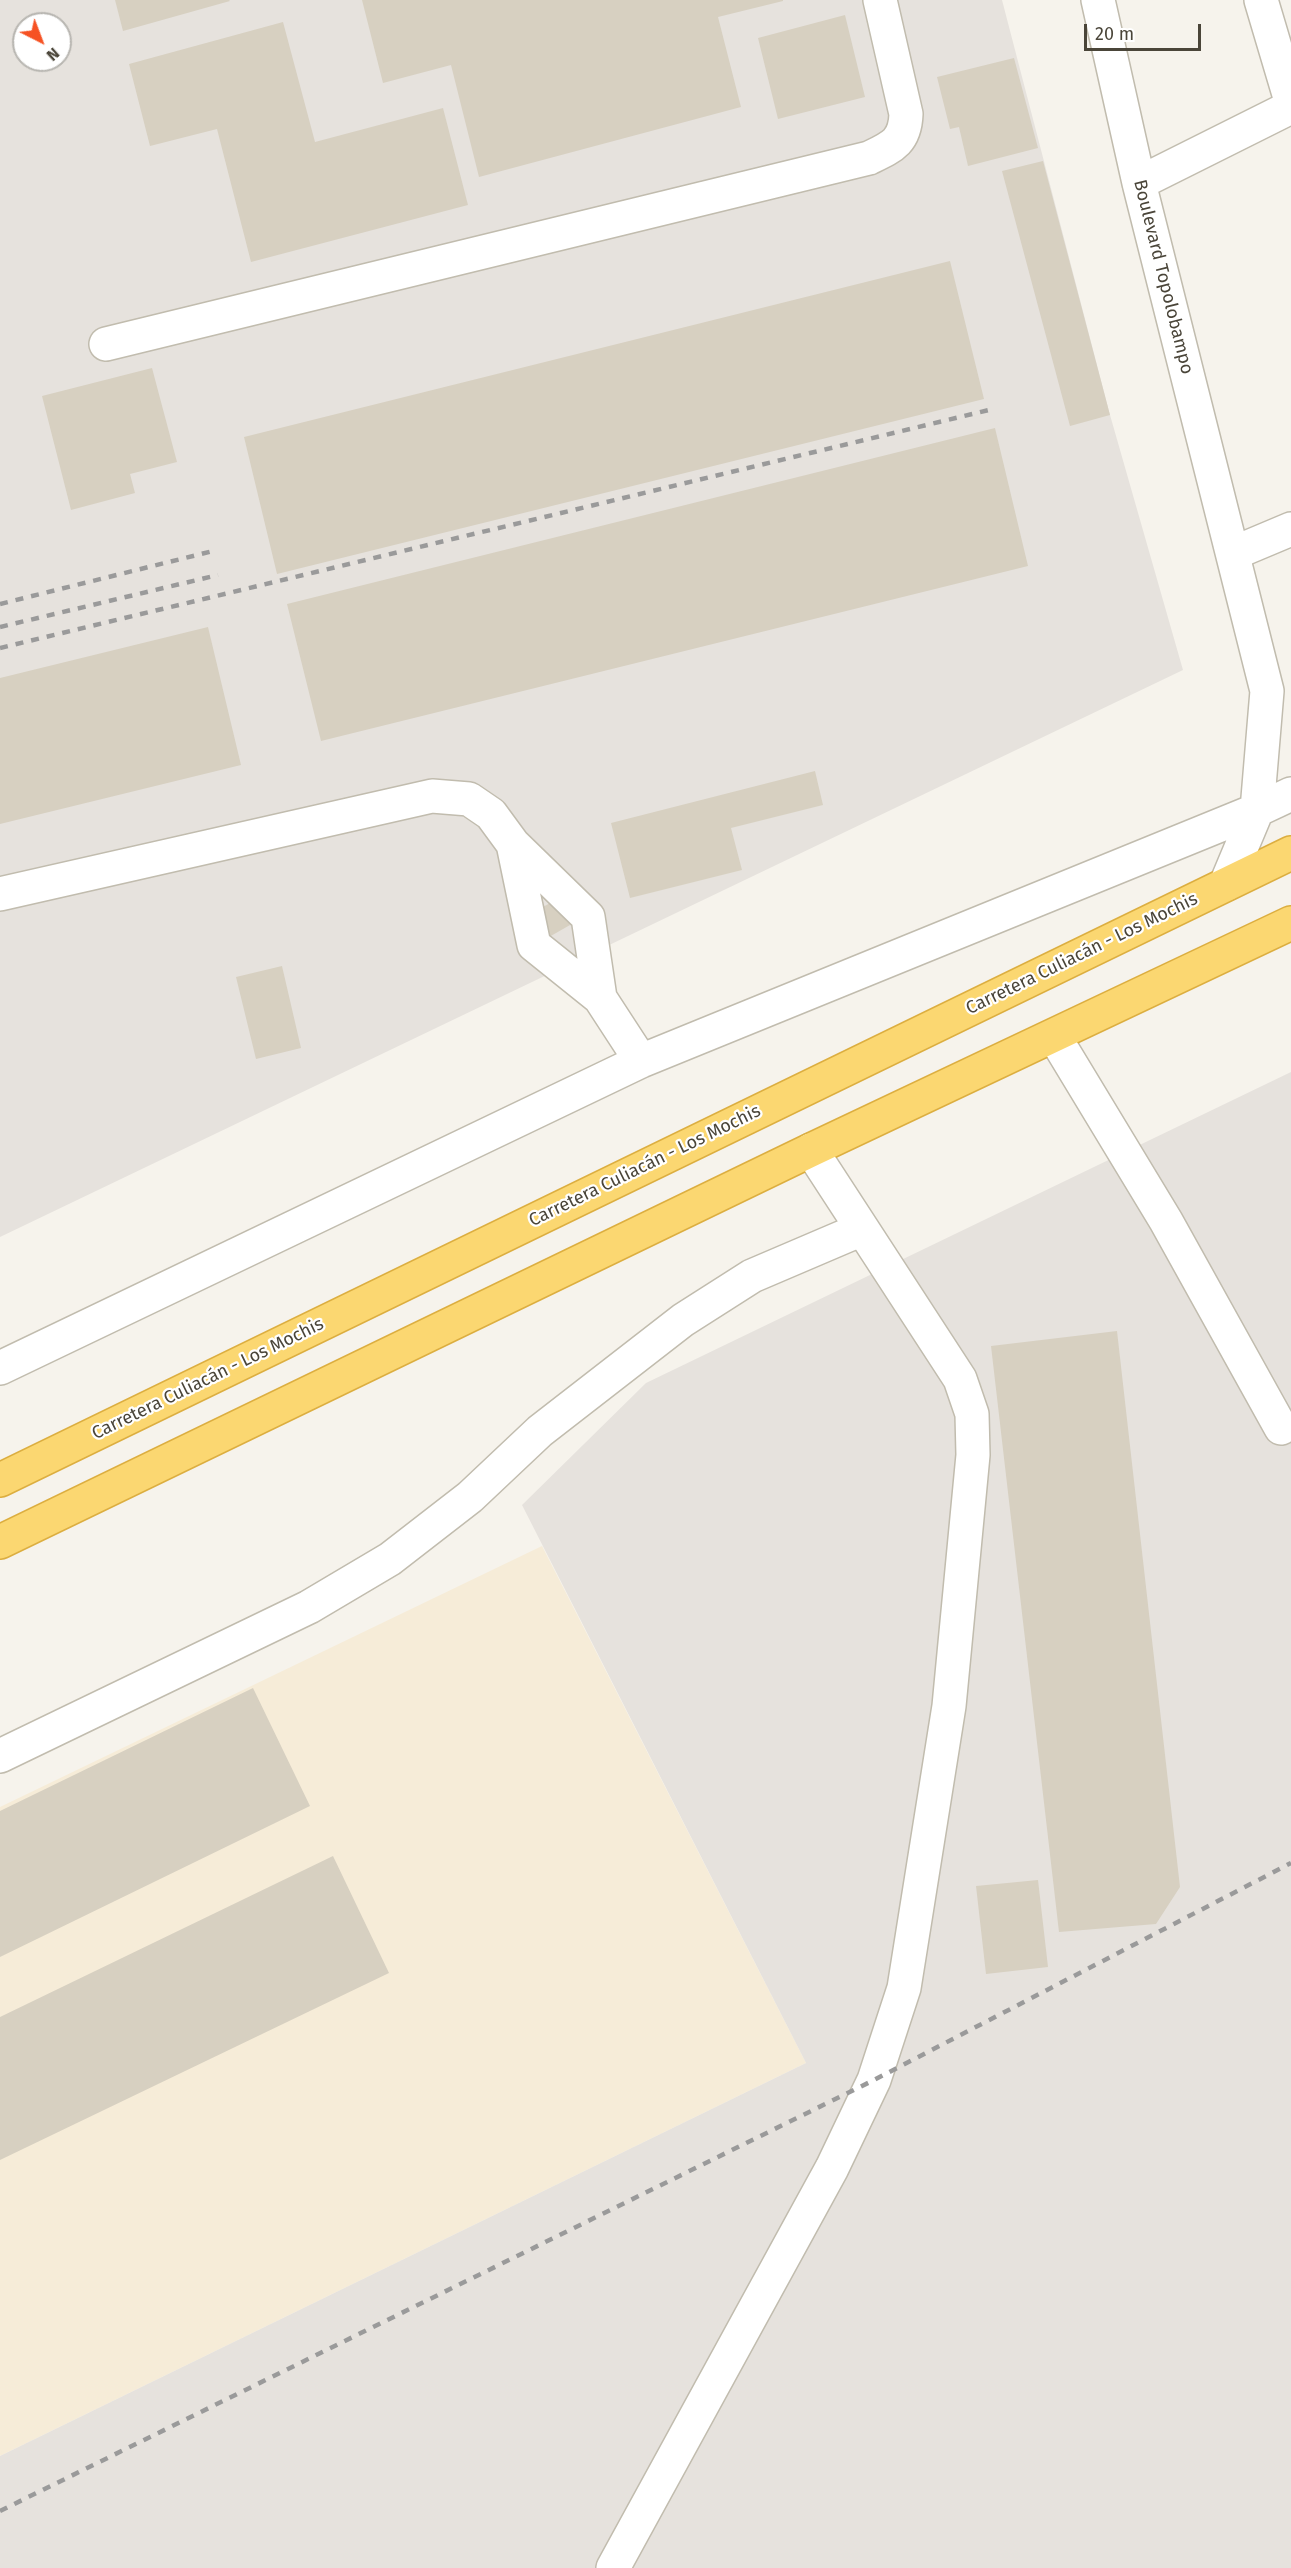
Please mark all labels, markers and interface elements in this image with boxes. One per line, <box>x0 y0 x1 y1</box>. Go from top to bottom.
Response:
north arrow <box>12 12 72 72</box>
scale bar <box>1087 12 1204 50</box>
text: 20 m <box>1095 23 1134 45</box>
text: N <box>43 44 63 65</box>
street label: Boulevard Topolobampo <box>1128 177 1198 377</box>
street label: Carretera Culiacán - Los Mochis <box>963 888 1201 1020</box>
street label: Carretera Culiacán - Los Mochis <box>526 1100 764 1232</box>
street label: Carretera Culiacán - Los Mochis <box>89 1313 327 1445</box>

